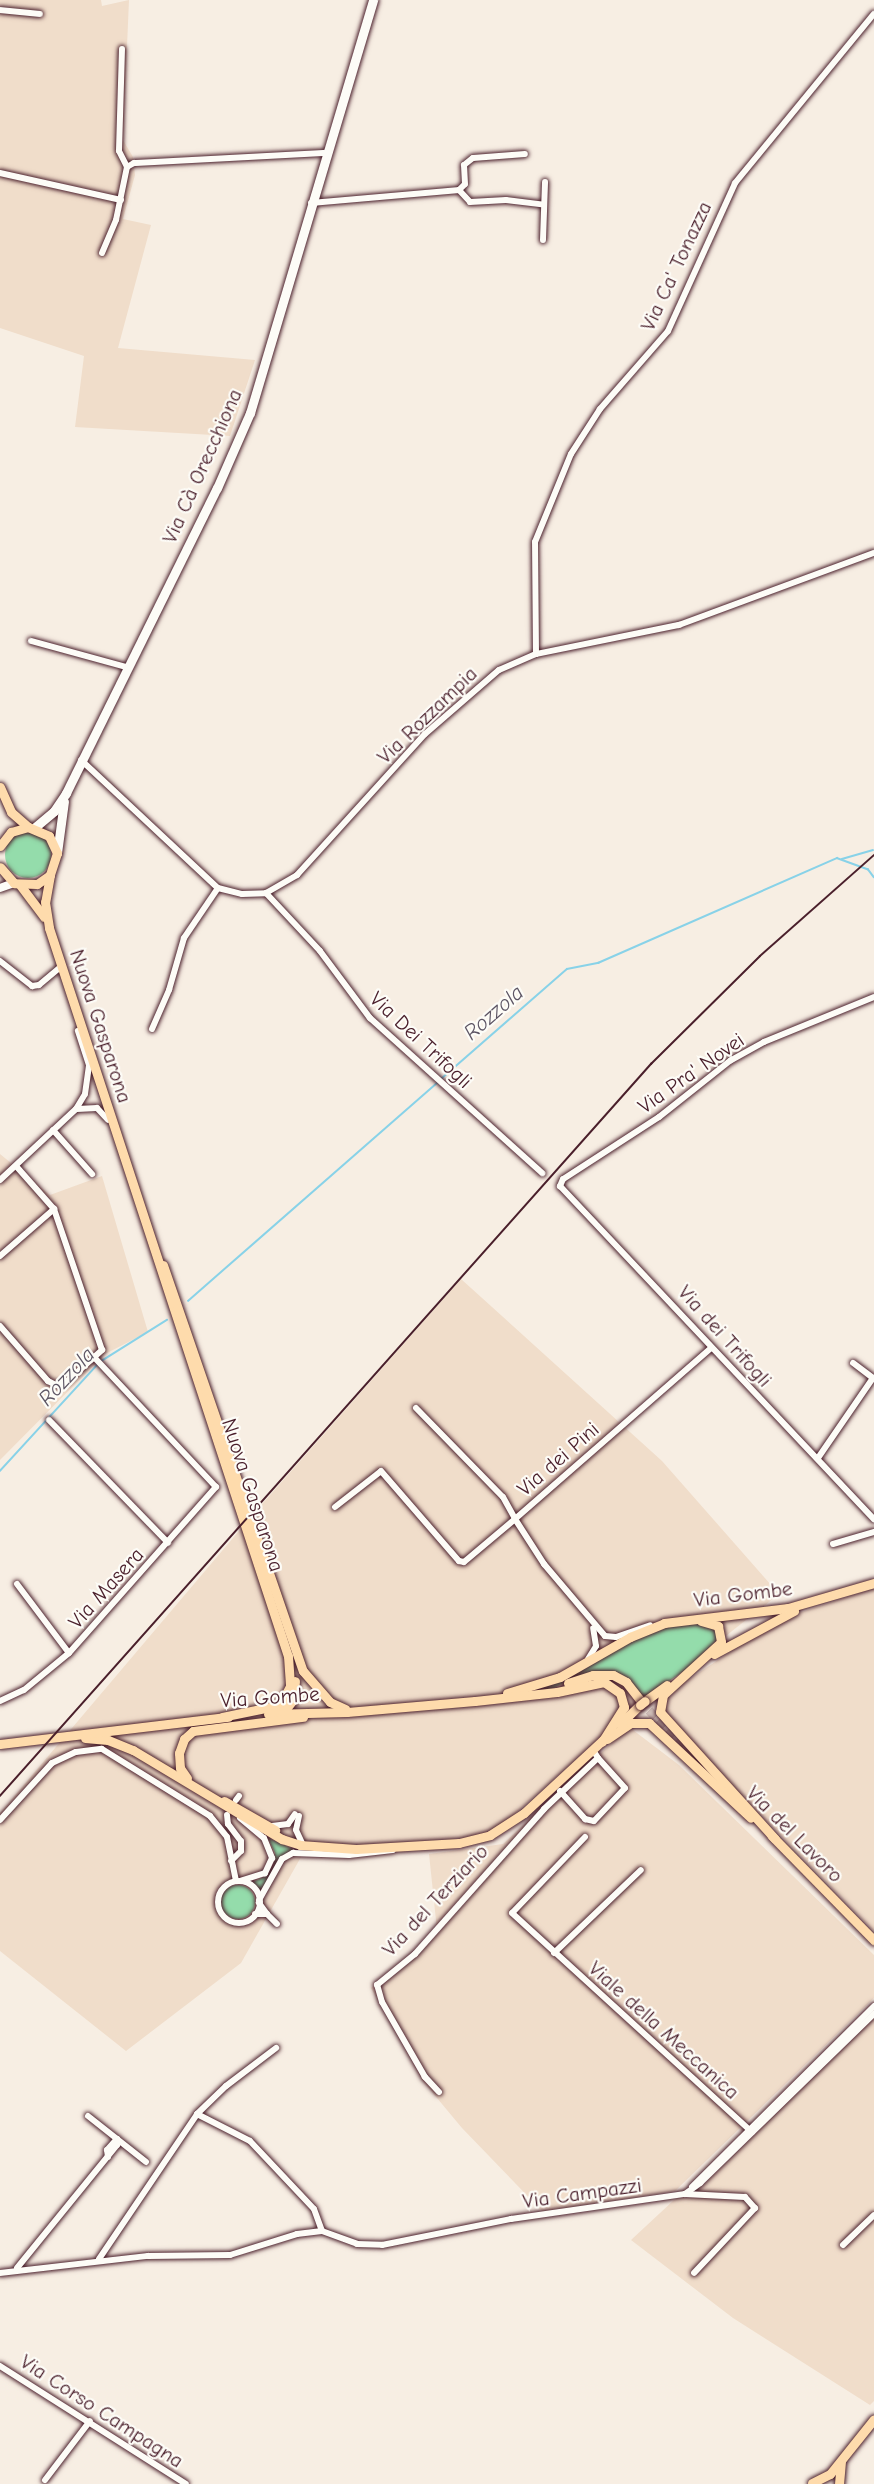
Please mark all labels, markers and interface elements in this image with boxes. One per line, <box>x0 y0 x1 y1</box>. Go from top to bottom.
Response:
street label: Via Ca' Tonazza <box>635 197 717 335</box>
street label: Via Cà Orecchiona <box>157 385 247 547</box>
street label: Via Rozzampia <box>372 661 482 769</box>
street label: Nuova Gasparona <box>64 946 138 1106</box>
water label: Rozzola <box>459 980 529 1046</box>
street label: Via Dei Trifogli <box>365 986 477 1094</box>
street label: Via Pra' Novei <box>633 1027 749 1119</box>
street label: Via dei Trifogli <box>673 1280 777 1392</box>
water label: Rozzola <box>33 1342 101 1412</box>
street label: Nuova Gasparona <box>216 1415 290 1575</box>
street label: Via dei Pini <box>512 1417 604 1501</box>
street label: Via Masera <box>63 1542 149 1634</box>
street label: Via Gombe <box>692 1575 794 1613</box>
street label: Via Gombe <box>220 1681 320 1713</box>
street label: Via del Lavoro <box>741 1780 849 1888</box>
street label: Via del Terziario <box>377 1839 493 1961</box>
street label: Viale della Meccanica <box>583 1956 745 2104</box>
street label: Via Campazzi <box>521 2172 643 2214</box>
street label: Via Corso Campagna <box>16 2349 188 2473</box>

